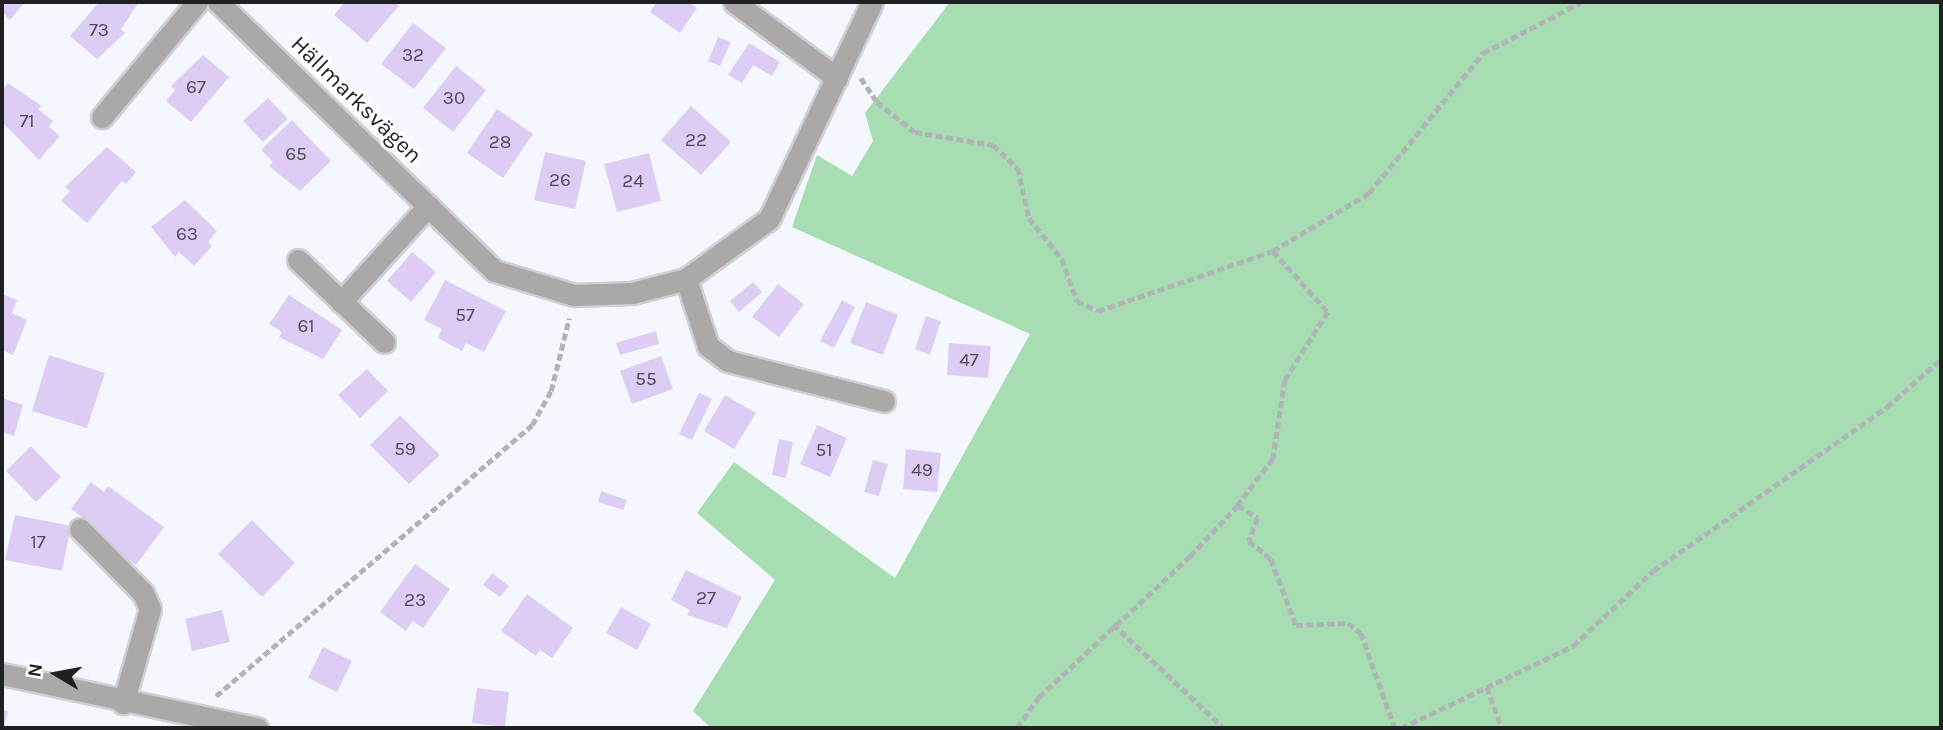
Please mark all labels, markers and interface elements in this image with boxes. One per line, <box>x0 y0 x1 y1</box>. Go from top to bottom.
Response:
house number: 73 <box>89 20 109 42</box>
street label: Hällmarksvägen <box>285 31 427 169</box>
house number: 32 <box>402 45 424 67</box>
house number: 67 <box>186 77 206 99</box>
house number: 30 <box>443 88 465 110</box>
house number: 71 <box>19 111 35 133</box>
house number: 22 <box>685 130 707 152</box>
house number: 28 <box>489 132 511 154</box>
house number: 65 <box>285 144 307 166</box>
house number: 26 <box>549 170 571 192</box>
house number: 24 <box>622 171 644 193</box>
house number: 63 <box>176 224 198 246</box>
house number: 57 <box>455 305 475 327</box>
house number: 61 <box>297 316 315 338</box>
house number: 47 <box>959 350 979 372</box>
house number: 55 <box>635 369 657 391</box>
house number: 59 <box>394 439 416 461</box>
house number: 51 <box>815 440 833 462</box>
house number: 49 <box>911 460 933 482</box>
house number: 17 <box>30 532 46 554</box>
house number: 27 <box>696 588 716 610</box>
house number: 23 <box>404 590 426 612</box>
north arrow <box>21 639 91 709</box>
text: N <box>23 662 47 679</box>

